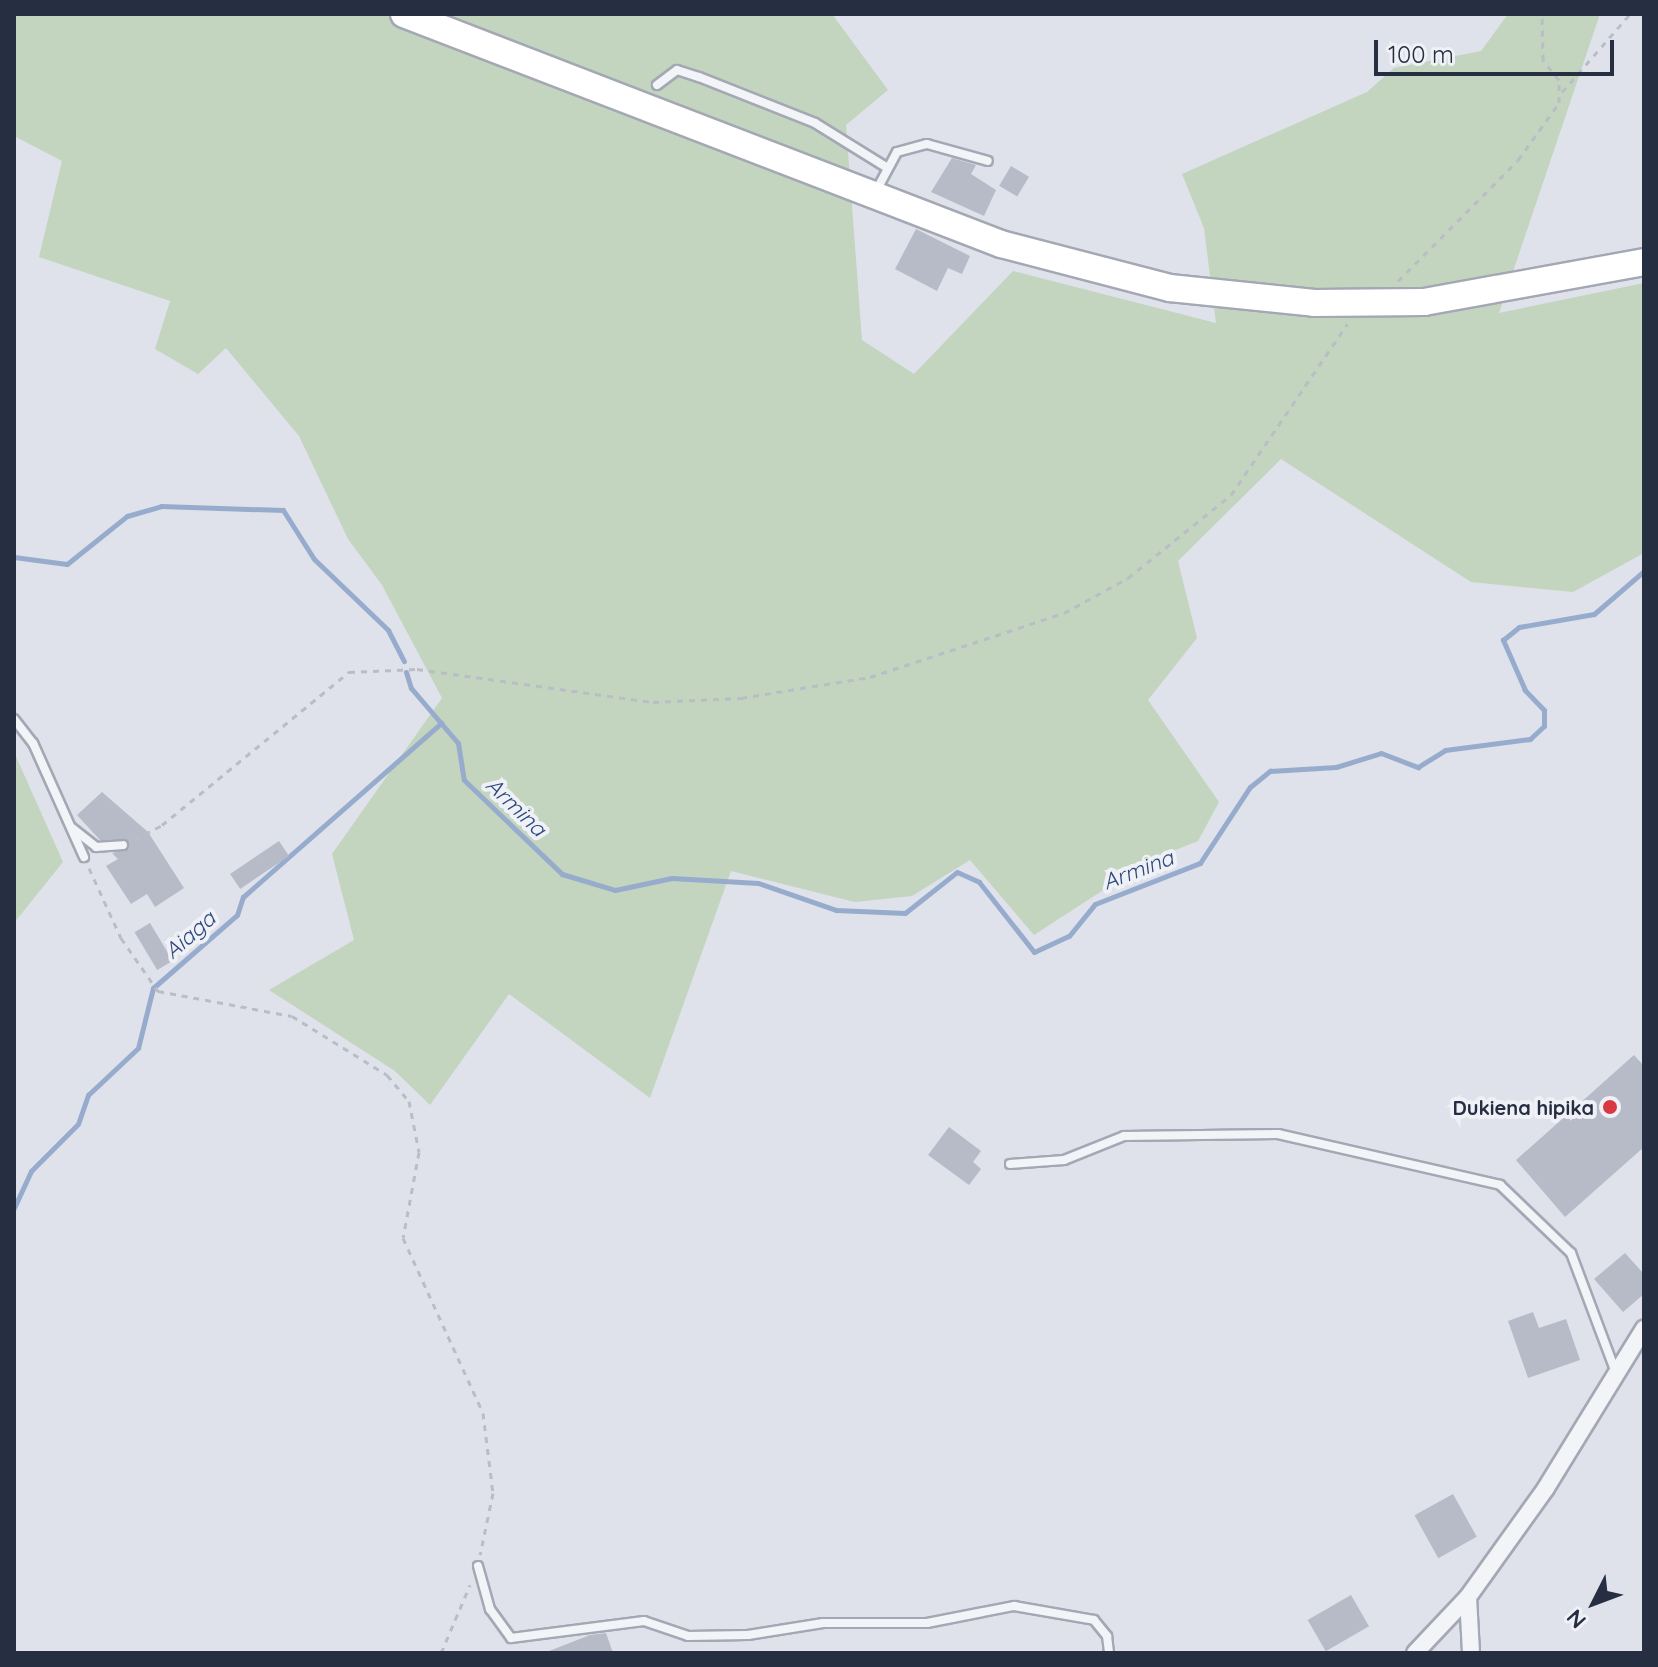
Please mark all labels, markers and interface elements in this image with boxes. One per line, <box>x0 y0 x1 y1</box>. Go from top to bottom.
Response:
scale bar <box>1378 24 1618 74</box>
text: 100 m <box>1388 39 1454 69</box>
water label: Armina <box>480 772 552 842</box>
water label: Armina <box>1099 845 1177 895</box>
water label: Aiaga <box>159 906 221 964</box>
place label: Dukiena hipika <box>1452 1095 1594 1119</box>
marker: Dukiena hipika <box>1601 1098 1619 1116</box>
north arrow <box>1554 1563 1634 1643</box>
text: N <box>1560 1604 1592 1634</box>

